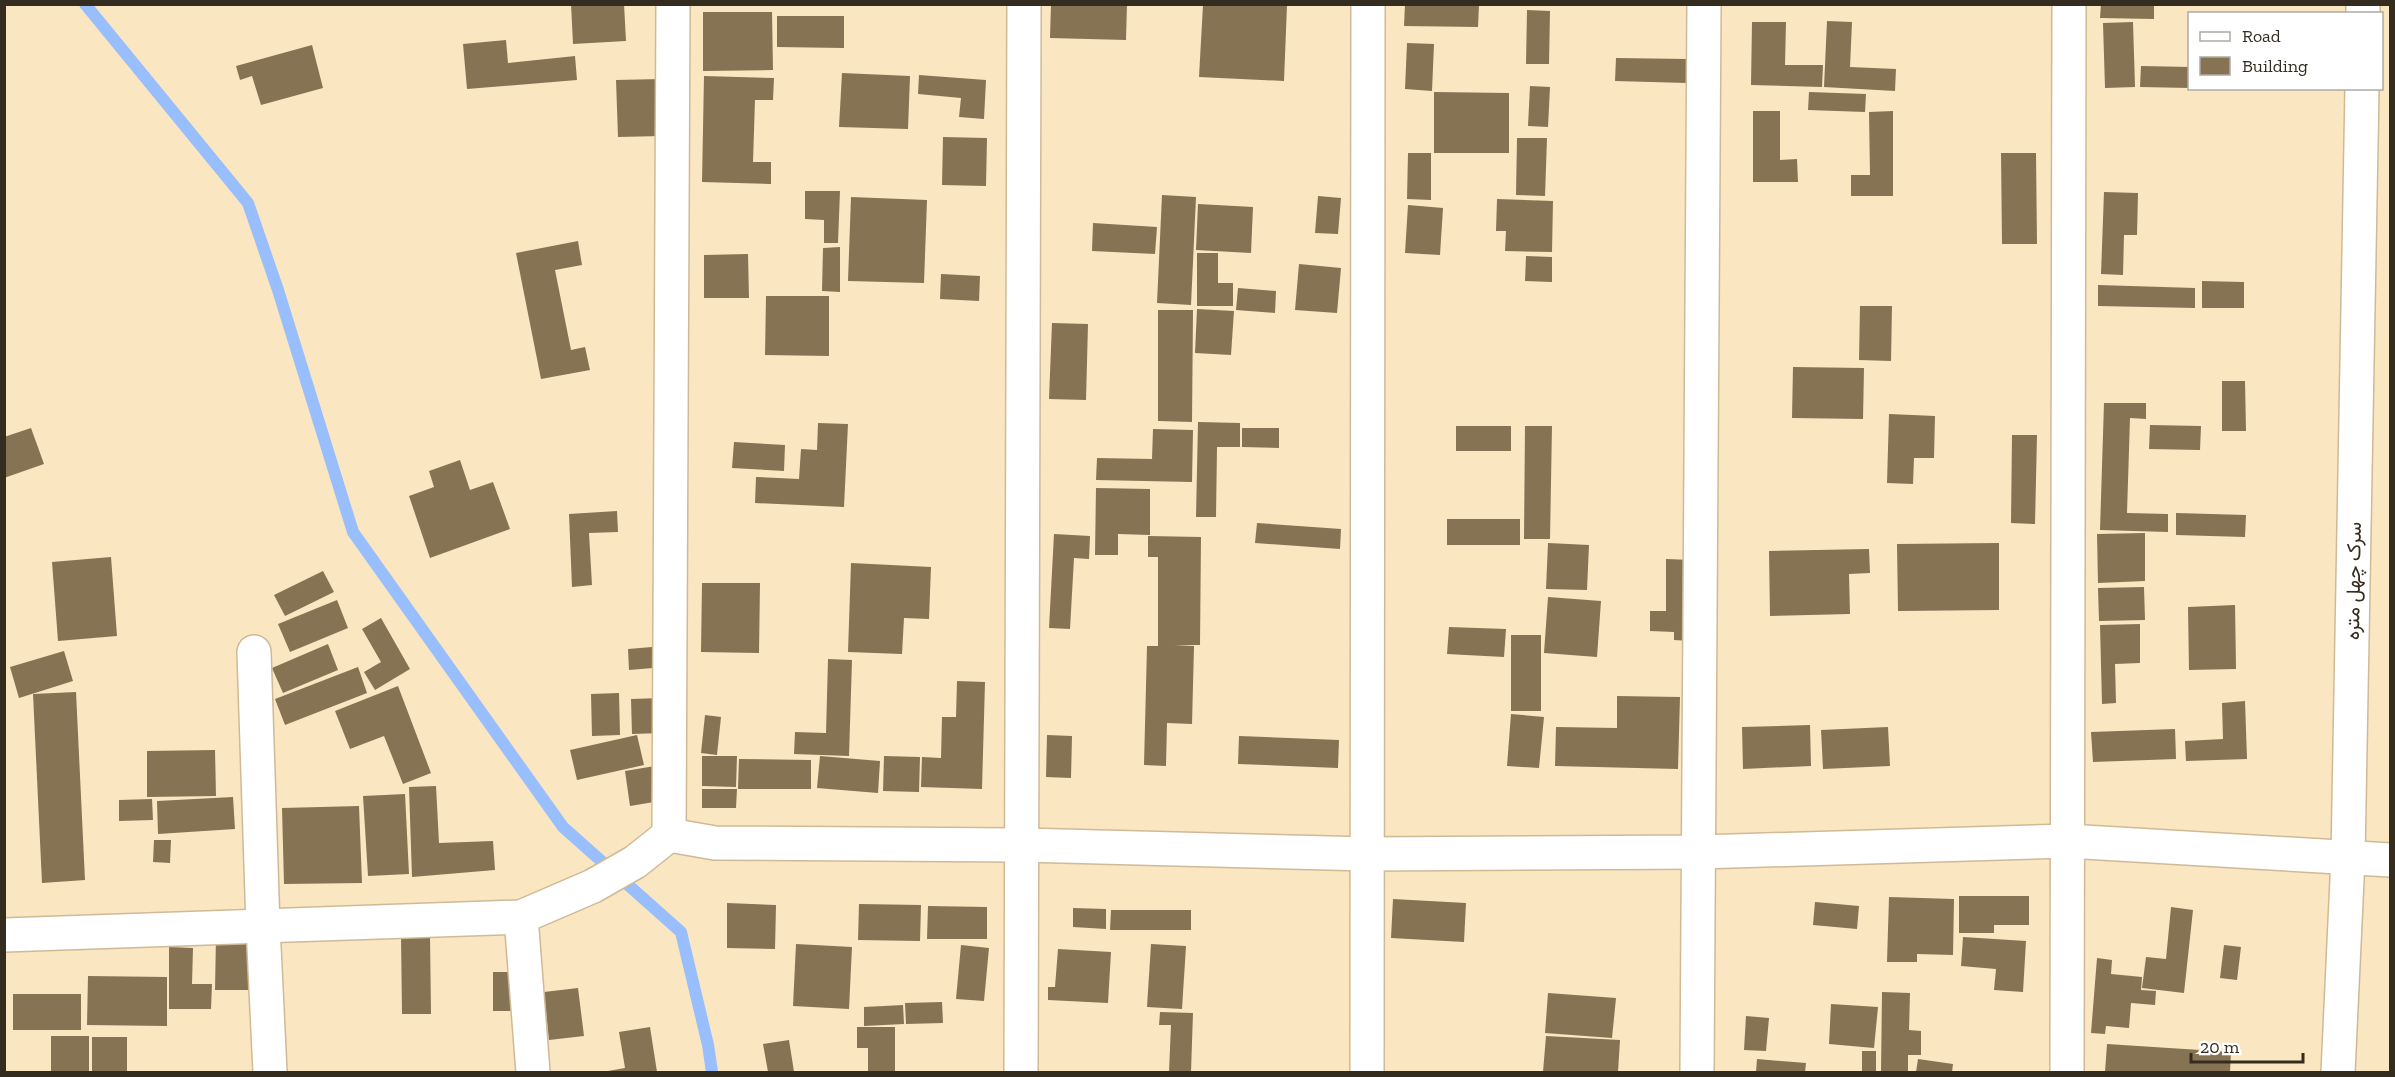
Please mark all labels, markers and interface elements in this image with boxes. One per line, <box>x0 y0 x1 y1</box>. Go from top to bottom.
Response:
legend <box>2188 12 2383 90</box>
text: Road <box>2242 25 2281 47</box>
text: Building <box>2242 55 2308 77</box>
street label: سرک چهل متره <box>2340 522 2368 640</box>
scale bar <box>2191 1026 2304 1064</box>
text: 20 m <box>2200 1036 2240 1058</box>

